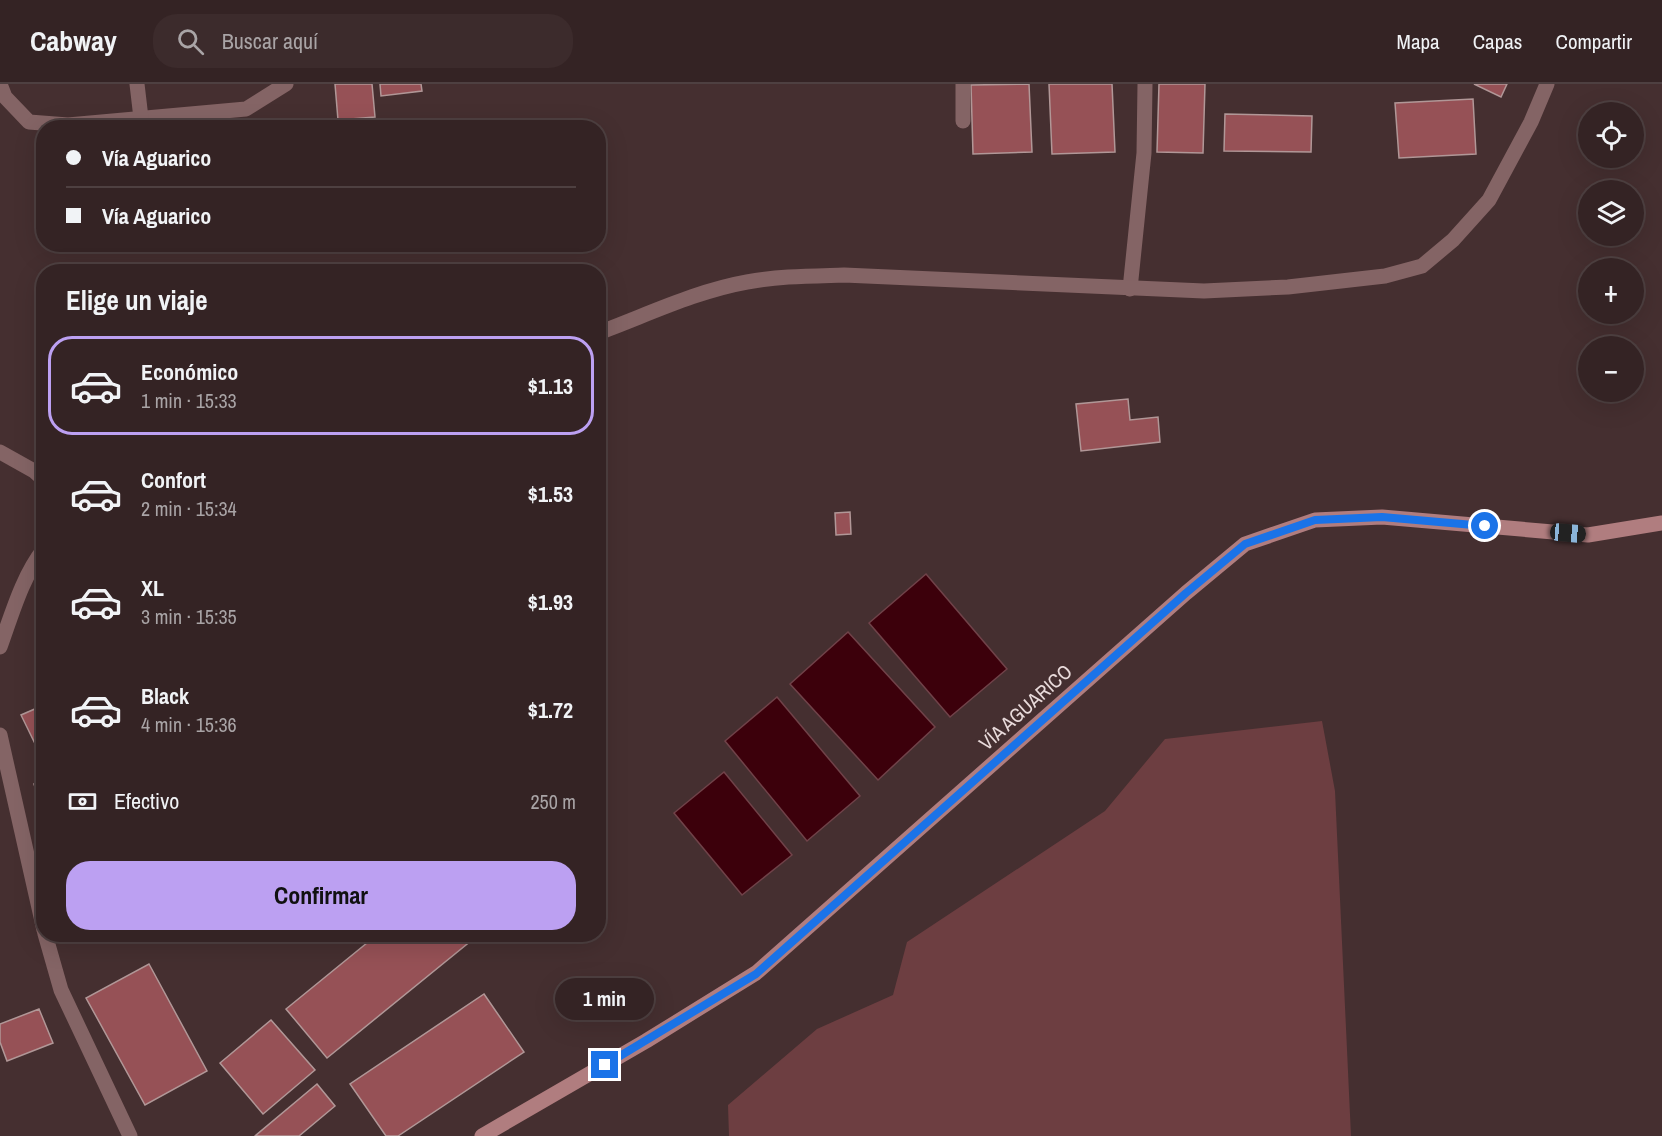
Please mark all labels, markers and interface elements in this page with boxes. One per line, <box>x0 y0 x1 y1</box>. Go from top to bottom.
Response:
search box <box>153 14 573 68</box>
text: Cabway <box>30 22 117 60</box>
icon: search <box>174 25 207 58</box>
text: Buscar aquí <box>222 26 318 56</box>
text: Mapa <box>1397 27 1440 56</box>
text: Capas <box>1473 27 1522 56</box>
text: Compartir <box>1555 27 1632 56</box>
map controls <box>1578 102 1644 402</box>
button: locate <box>1578 102 1644 168</box>
text: Vía Aguarico <box>102 143 211 173</box>
button: layers <box>1578 180 1644 246</box>
text: Vía Aguarico <box>102 201 211 231</box>
button: + <box>1578 258 1644 324</box>
text: Elige un viaje <box>66 282 208 318</box>
button: − <box>1578 336 1644 402</box>
text: Económico <box>141 357 238 387</box>
icon: car <box>69 359 123 413</box>
text: $1.13 <box>528 371 573 401</box>
text: 1 min · 15:33 <box>141 387 237 414</box>
text: Confort <box>141 465 206 495</box>
icon: car <box>69 467 123 521</box>
text: $1.53 <box>528 479 573 509</box>
text: 2 min · 15:34 <box>141 495 237 522</box>
route start <box>1471 512 1498 539</box>
car <box>1549 522 1587 544</box>
text: XL <box>141 573 164 603</box>
icon: car <box>69 575 123 629</box>
text: $1.93 <box>528 587 573 617</box>
text: 3 min · 15:35 <box>141 603 237 630</box>
street label: VÍA AGUARICO <box>973 658 1077 756</box>
text: Black <box>141 681 189 711</box>
icon: car <box>69 683 123 737</box>
text: $1.72 <box>528 695 573 725</box>
text: 4 min · 15:36 <box>141 711 237 738</box>
icon: cash <box>66 785 99 818</box>
text: Efectivo <box>114 786 179 816</box>
text: 250 m <box>530 788 576 815</box>
button: Confirmar <box>66 861 576 930</box>
callout: 1 min <box>556 978 654 1020</box>
text: 1 min <box>583 985 626 1012</box>
route end <box>591 1051 618 1078</box>

